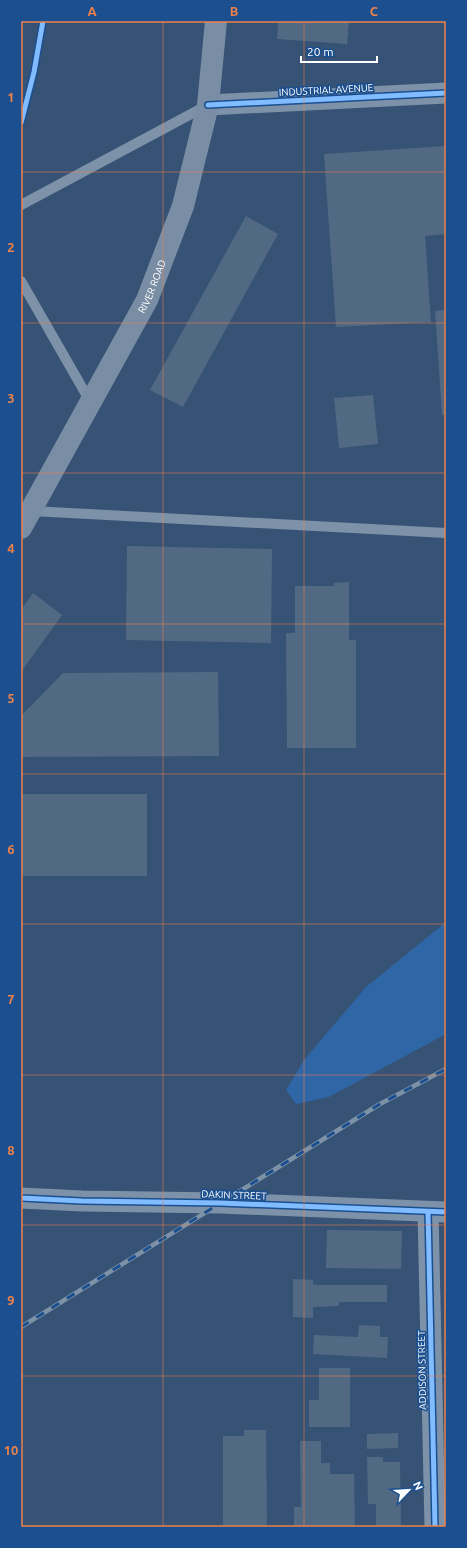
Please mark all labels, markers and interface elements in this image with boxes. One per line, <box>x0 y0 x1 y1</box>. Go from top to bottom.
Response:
text: A <box>87 4 97 18</box>
text: B <box>230 4 239 18</box>
text: C <box>370 4 379 18</box>
scale bar <box>301 38 377 64</box>
text: 20 m <box>307 45 334 58</box>
street label: INDUSTRIAL AVENUE <box>278 82 374 98</box>
text: 1 <box>7 90 15 104</box>
text: 2 <box>7 240 15 254</box>
street label: RIVER ROAD <box>135 258 167 315</box>
text: 3 <box>7 391 15 405</box>
text: 4 <box>7 541 15 555</box>
text: 5 <box>7 691 15 705</box>
text: 6 <box>7 842 15 856</box>
text: 7 <box>7 992 15 1006</box>
text: 8 <box>7 1143 15 1157</box>
street label: DAKIN STREET <box>201 1188 267 1202</box>
text: 9 <box>7 1293 15 1307</box>
street label: ADDISON STREET <box>416 1330 428 1410</box>
text: 10 <box>4 1443 18 1457</box>
north arrow <box>389 1470 429 1510</box>
text: N <box>411 1480 425 1492</box>

